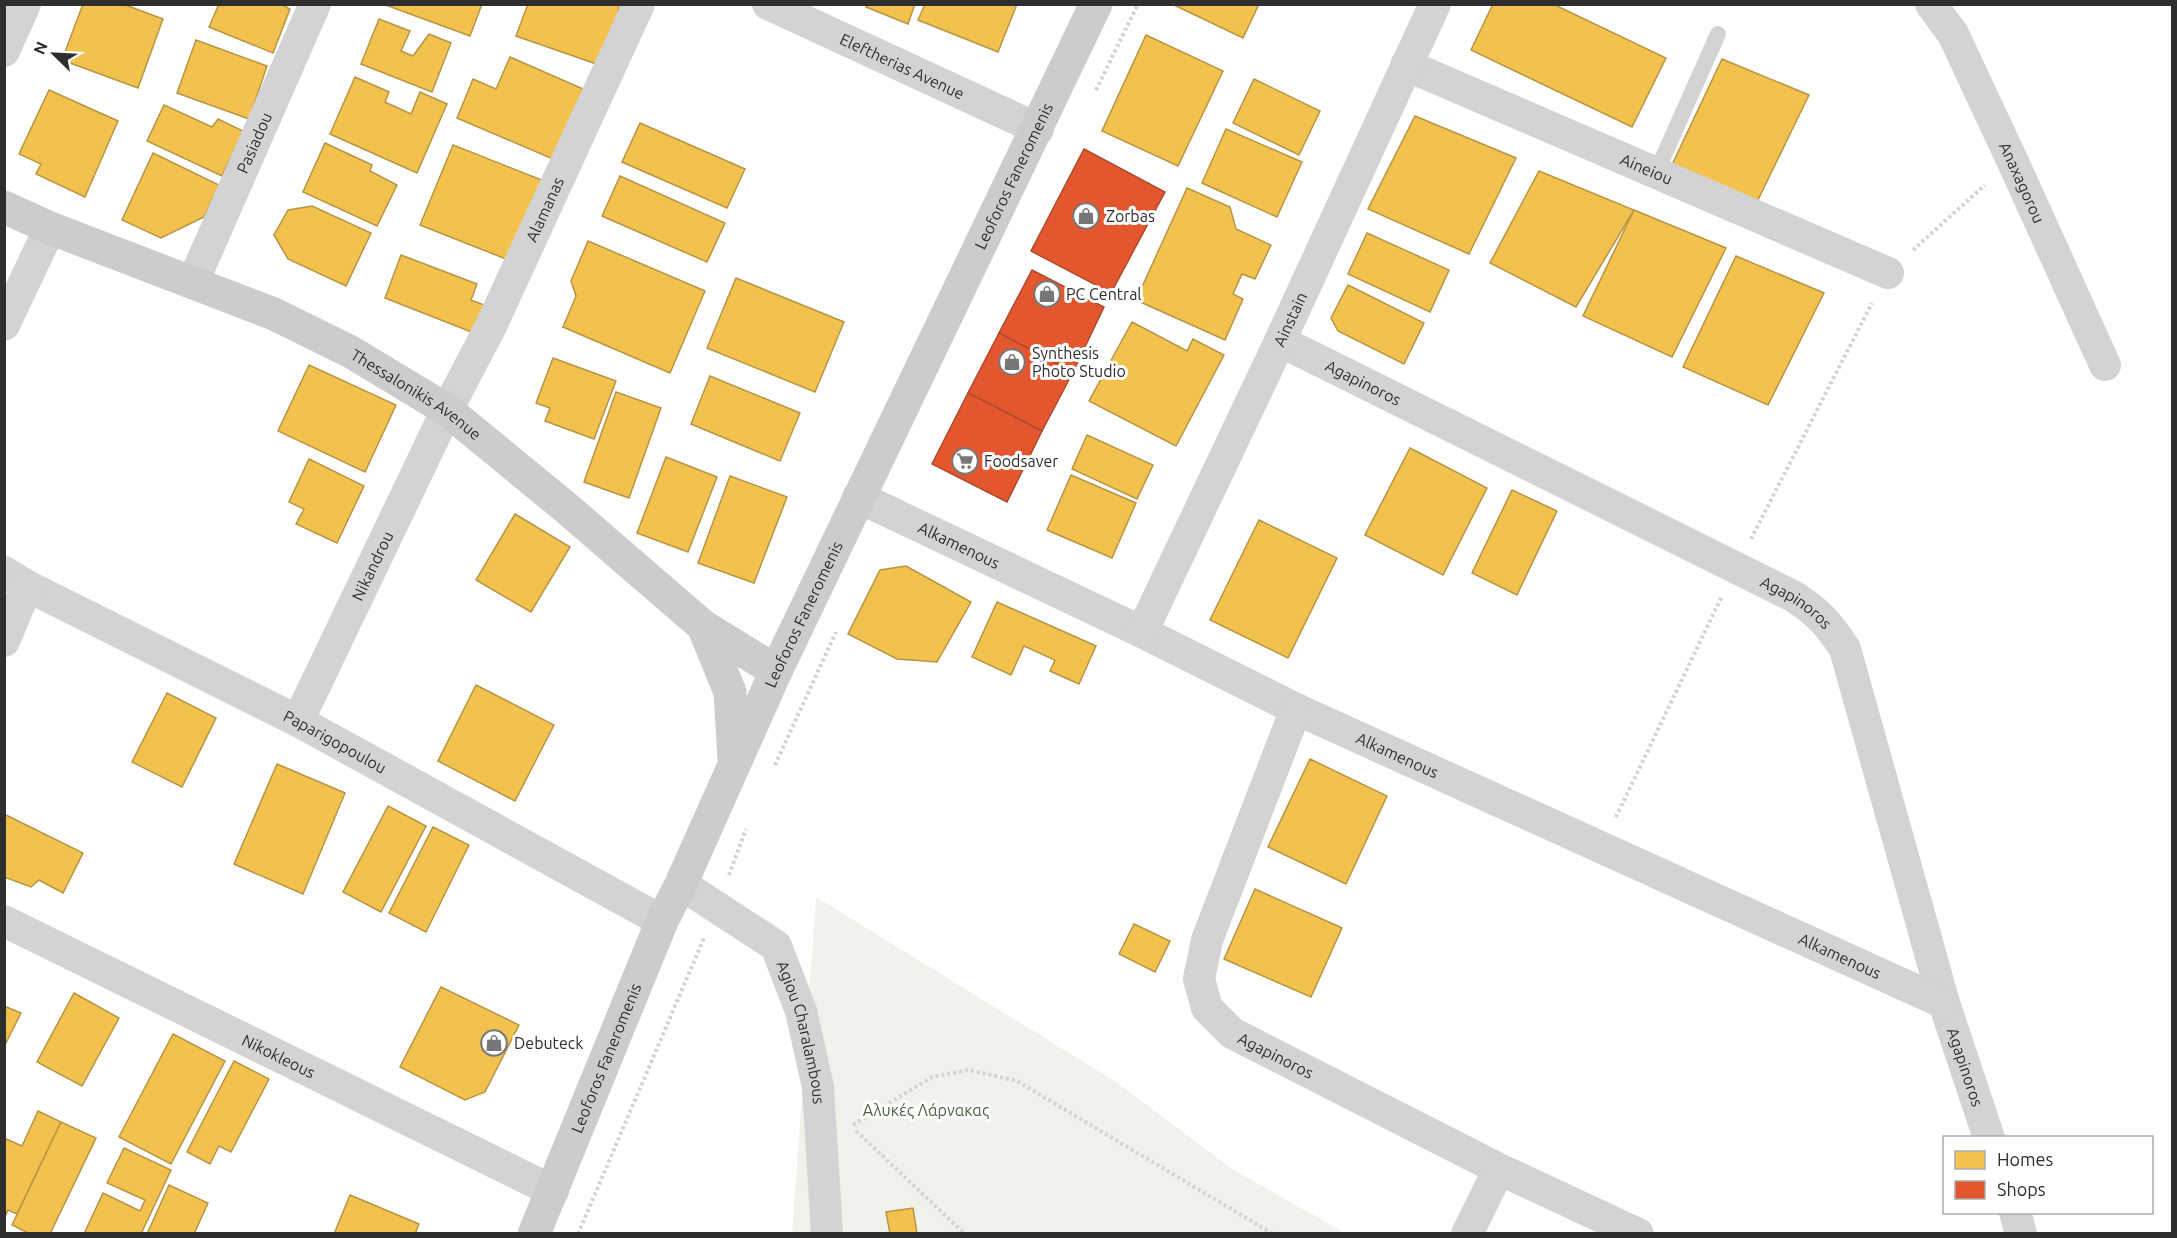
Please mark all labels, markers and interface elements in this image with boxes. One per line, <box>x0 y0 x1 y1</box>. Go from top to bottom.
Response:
north arrow <box>24 24 84 84</box>
street label: Eleftherias Avenue <box>837 30 967 103</box>
text: N <box>30 39 51 57</box>
street label: Leoforos Faneromenis <box>971 100 1056 252</box>
street label: Pasiadou <box>233 110 275 176</box>
street label: Anaxagorou <box>1996 139 2048 226</box>
street label: Aineiou <box>1618 150 1675 188</box>
street label: Alamanas <box>522 174 567 245</box>
shop icon: Zorbas <box>1071 201 1101 231</box>
place label: Zorbas <box>1106 207 1155 225</box>
shop icon: PC Central <box>1032 279 1062 309</box>
place label: PC Central <box>1066 285 1142 303</box>
street label: Ainstain <box>1270 289 1310 349</box>
place label: Synthesis Photo Studio <box>1032 344 1126 380</box>
street label: Thessalonikis Avenue <box>348 345 485 443</box>
shop icon: Synthesis Photo Studio <box>997 347 1027 377</box>
street label: Agapinoros <box>1323 356 1404 409</box>
supermarket icon: Foodsaver <box>950 446 980 476</box>
place label: Foodsaver <box>984 452 1058 470</box>
street label: Alkamenous <box>915 518 1003 572</box>
street label: Nikandrou <box>348 528 397 603</box>
street label: Leoforos Faneromenis <box>761 538 846 690</box>
street label: Agapinoros <box>1758 572 1836 632</box>
street label: Paparigopoulou <box>281 706 390 777</box>
street label: Alkamenous <box>1354 729 1441 781</box>
street label: Alkamenous <box>1796 929 1884 982</box>
street label: Agiou Charalambous <box>773 958 828 1105</box>
street label: Leoforos Faneromenis <box>567 981 645 1136</box>
street label: Agapinoros <box>1944 1025 1987 1109</box>
shop icon: Debuteck <box>479 1028 509 1058</box>
street label: Agapinoros <box>1235 1029 1316 1082</box>
street label: Nikokleous <box>239 1031 318 1082</box>
place label: Debuteck <box>514 1034 583 1052</box>
park label: Αλυκές Λάρνακας <box>863 1101 989 1120</box>
legend <box>1943 1136 2153 1214</box>
text: Homes <box>1997 1149 2054 1169</box>
text: Shops <box>1997 1179 2046 1199</box>

